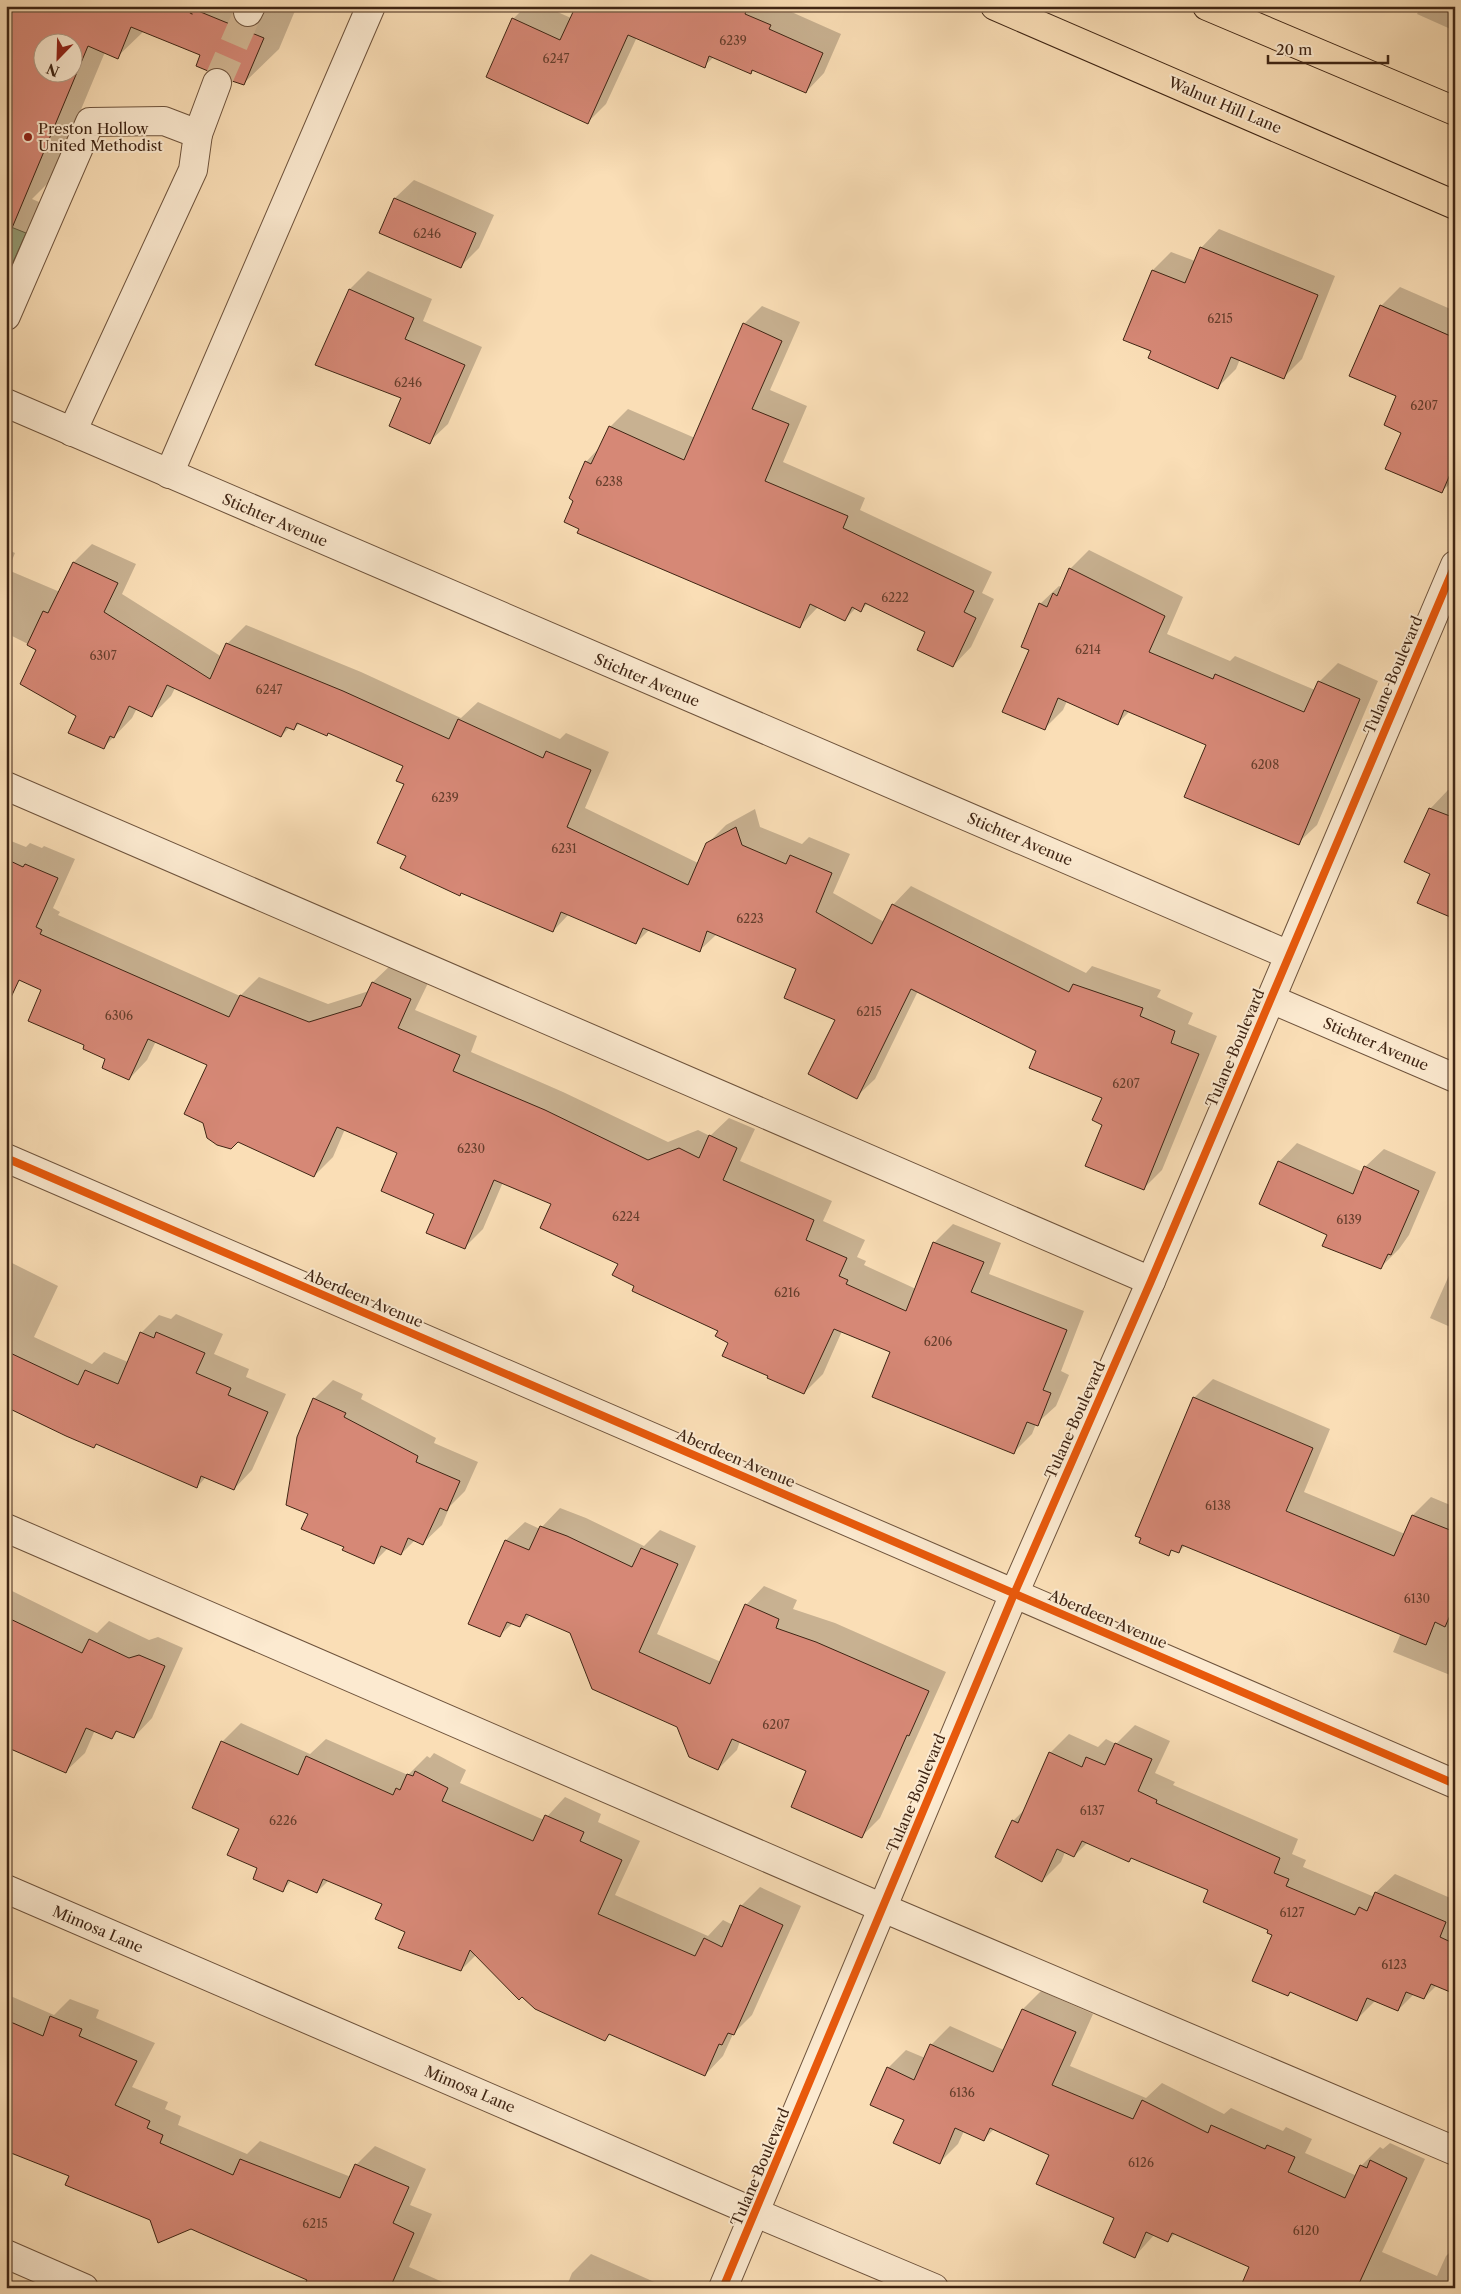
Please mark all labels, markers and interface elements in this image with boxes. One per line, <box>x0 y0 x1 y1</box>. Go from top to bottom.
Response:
north arrow <box>32 32 82 82</box>
scale bar <box>1268 32 1388 64</box>
house number: 6239 <box>719 33 747 48</box>
text: 20 m <box>1276 40 1312 59</box>
house number: 6247 <box>543 51 569 66</box>
text: N <box>44 59 62 81</box>
street label: Walnut Hill Lane <box>1165 72 1285 137</box>
place label: Preston Hollow United Methodist <box>38 119 163 155</box>
marker: Preston Hollow United Methodist <box>22 131 34 143</box>
house number: 6246 <box>413 226 441 241</box>
house number: 6215 <box>1207 311 1233 326</box>
house number: 6246 <box>394 375 422 390</box>
house number: 6207 <box>1410 398 1438 413</box>
house number: 6238 <box>595 474 623 489</box>
street label: Stichter Avenue <box>219 489 331 551</box>
house number: 6222 <box>881 590 909 605</box>
street label: Tulane Boulevard <box>1360 613 1426 737</box>
house number: 6214 <box>1075 642 1101 657</box>
house number: 6307 <box>89 648 117 663</box>
street label: Stichter Avenue <box>591 649 703 711</box>
house number: 6247 <box>256 682 282 697</box>
house number: 6208 <box>1251 757 1279 772</box>
house number: 6239 <box>431 790 459 805</box>
street label: Stichter Avenue <box>964 808 1076 870</box>
house number: 6231 <box>551 841 577 856</box>
house number: 6223 <box>736 911 764 926</box>
street label: Tulane Boulevard <box>1202 986 1268 1110</box>
house number: 6215 <box>856 1004 882 1019</box>
house number: 6306 <box>105 1008 133 1023</box>
street label: Stichter Avenue <box>1320 1013 1432 1075</box>
house number: 6207 <box>1112 1076 1140 1091</box>
house number: 6230 <box>457 1141 485 1156</box>
house number: 6224 <box>612 1209 640 1224</box>
house number: 6139 <box>1336 1212 1362 1227</box>
street label: Aberdeen Avenue <box>301 1264 426 1332</box>
house number: 6216 <box>774 1285 800 1300</box>
house number: 6206 <box>924 1334 952 1349</box>
street label: Tulane Boulevard <box>1041 1358 1109 1482</box>
street label: Aberdeen Avenue <box>673 1424 798 1492</box>
house number: 6138 <box>1205 1498 1231 1513</box>
street label: Aberdeen Avenue <box>1045 1585 1170 1653</box>
house number: 6130 <box>1404 1591 1430 1606</box>
house number: 6207 <box>762 1717 790 1732</box>
street label: Tulane Boulevard <box>883 1731 949 1855</box>
house number: 6137 <box>1080 1803 1104 1818</box>
house number: 6226 <box>269 1813 297 1828</box>
street label: Mimosa Lane <box>50 1901 146 1957</box>
house number: 6127 <box>1280 1905 1305 1920</box>
house number: 6123 <box>1381 1957 1407 1972</box>
street label: Mimosa Lane <box>422 2061 518 2117</box>
house number: 6136 <box>949 2085 975 2100</box>
street label: Tulane Boulevard <box>727 2105 793 2229</box>
house number: 6126 <box>1128 2155 1154 2170</box>
house number: 6215 <box>302 2216 328 2231</box>
house number: 6120 <box>1293 2223 1319 2238</box>

